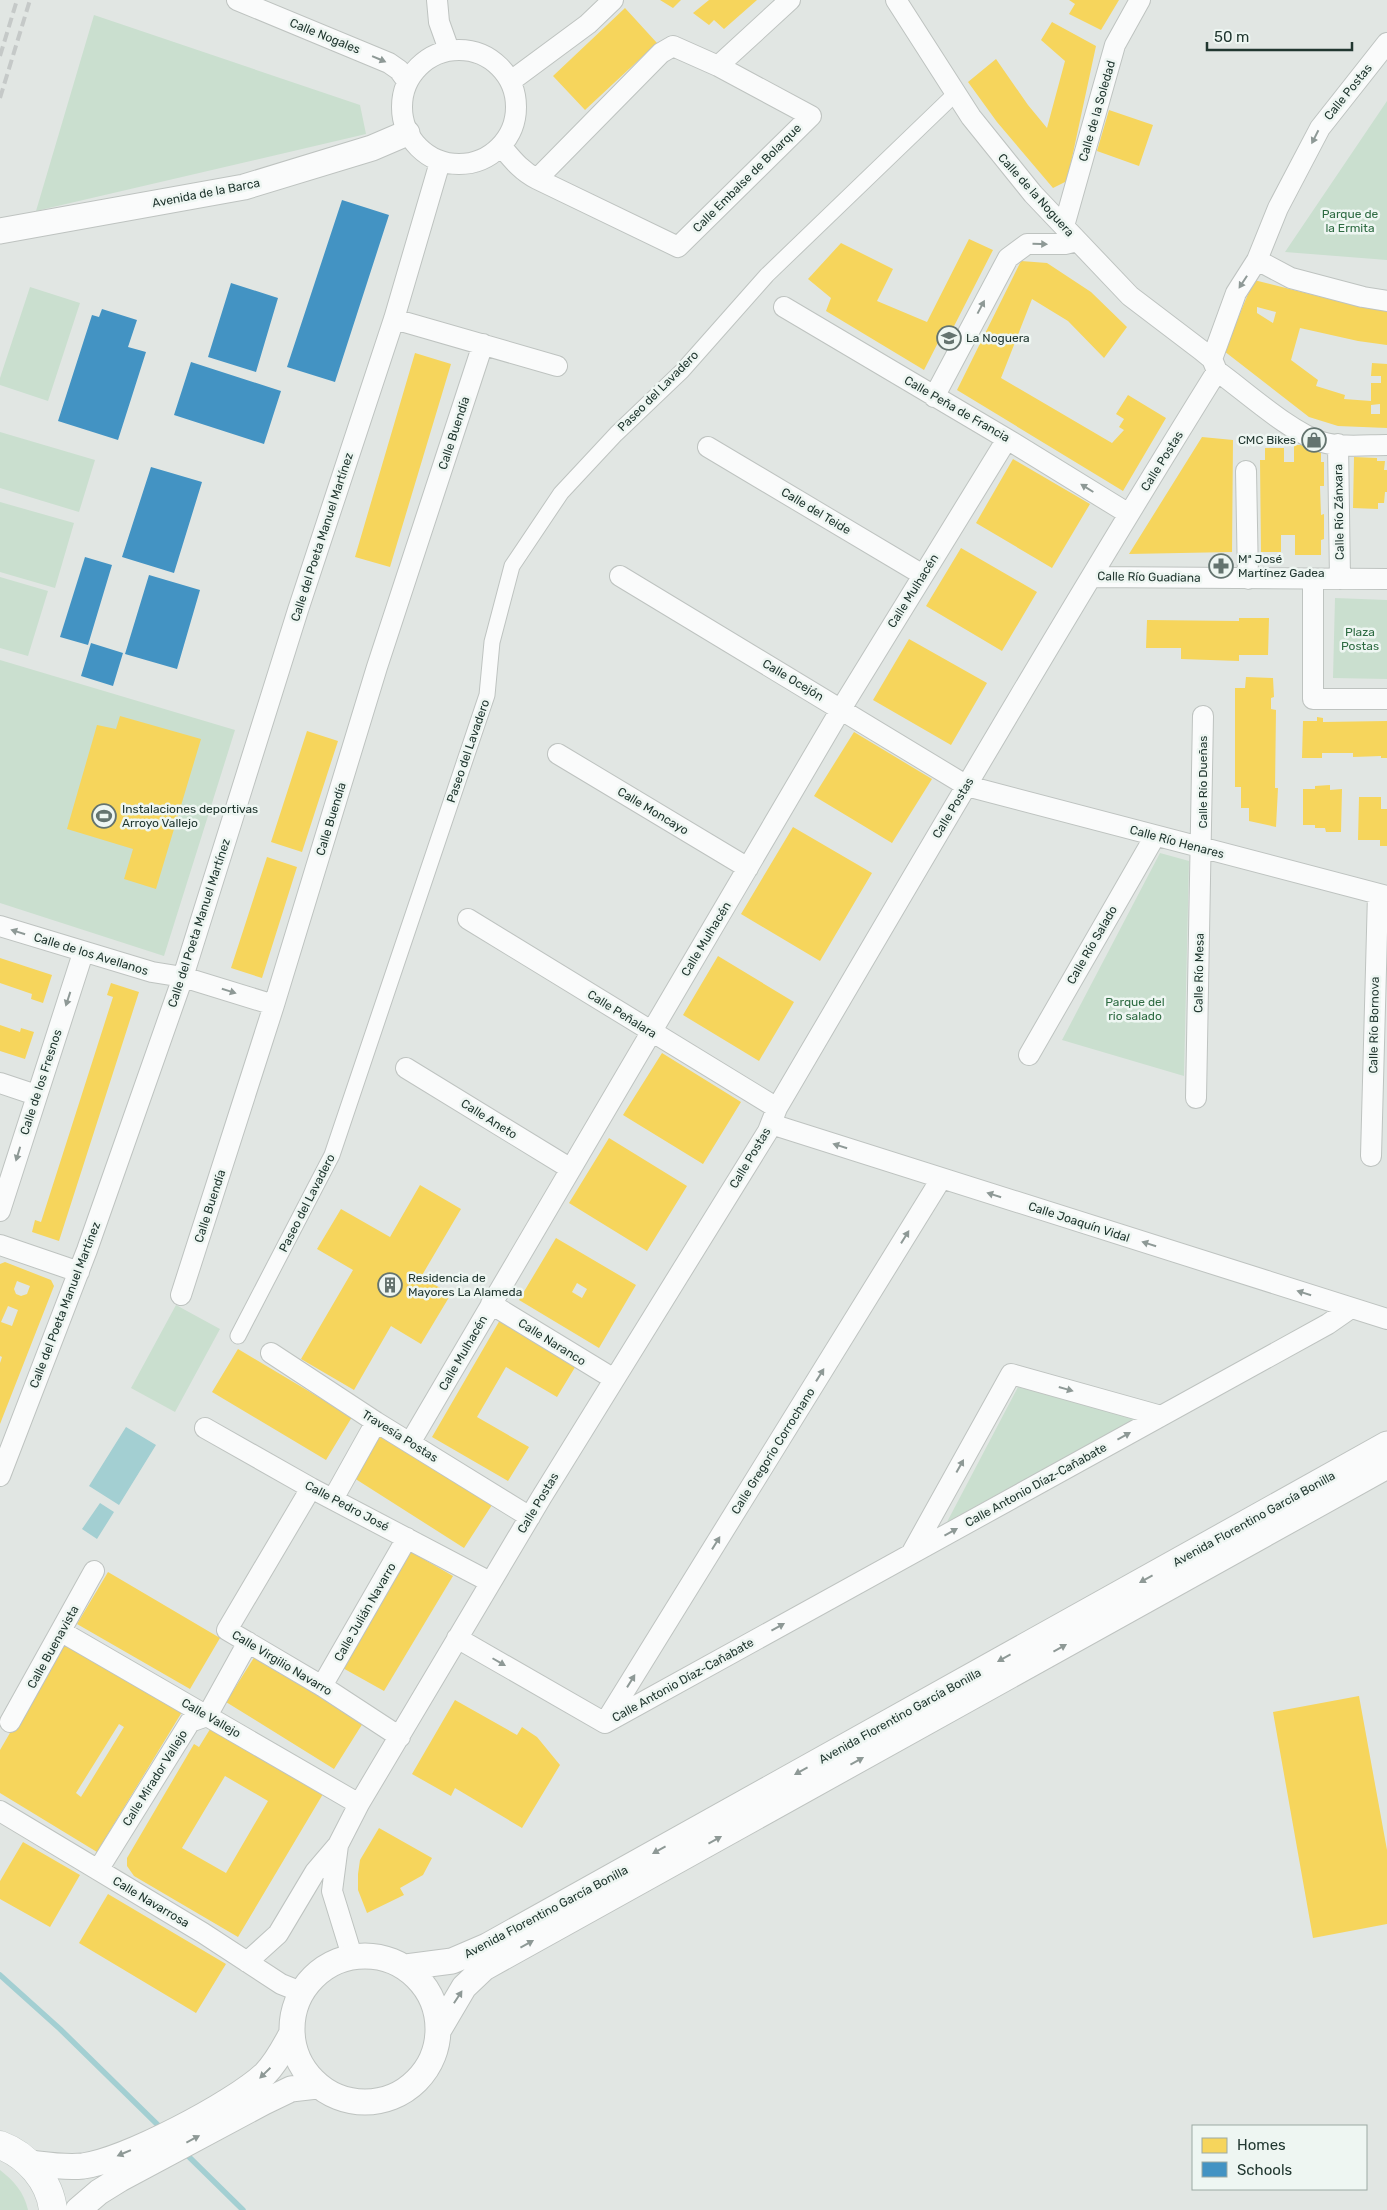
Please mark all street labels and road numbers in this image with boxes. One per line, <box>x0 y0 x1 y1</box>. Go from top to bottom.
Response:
street label: Calle Nogales <box>288 15 362 57</box>
street label: Calle de la Soledad <box>1076 59 1118 163</box>
street label: Calle Postas <box>1321 61 1375 123</box>
street label: Calle Embalse de Bolarque <box>690 121 804 235</box>
street label: Calle de la Noguera <box>995 151 1077 239</box>
street label: Avenida de la Barca <box>151 176 261 210</box>
street label: Paseo del Lavadero <box>615 348 701 434</box>
street label: Calle Peña de Francia <box>902 373 1012 445</box>
street label: Calle Buendía <box>436 395 472 471</box>
street label: Calle Postas <box>1138 428 1186 494</box>
street label: Calle del Poeta Manuel Martínez <box>288 451 356 623</box>
street label: Calle Río Zánxara <box>1331 464 1347 560</box>
street label: Calle del Teide <box>779 485 854 537</box>
street label: Calle Mulhacén <box>885 552 941 630</box>
street label: Calle Río Guadiana <box>1097 569 1201 585</box>
street label: Calle Ocejón <box>760 656 826 704</box>
street label: Paseo del Lavadero <box>444 698 492 804</box>
street label: Calle Río Dueñas <box>1196 736 1210 828</box>
street label: Calle Postas <box>929 775 977 841</box>
street label: Calle Buendía <box>313 781 349 857</box>
street label: Calle Moncayo <box>615 784 691 838</box>
street label: Calle Río Henares <box>1128 823 1226 861</box>
street label: Calle del Poeta Manuel Martínez <box>165 837 233 1009</box>
street label: Calle Mulhacén <box>678 899 734 979</box>
street label: Calle Río Salado <box>1064 903 1120 987</box>
street label: Calle de los Avellanos <box>32 930 150 978</box>
street label: Calle Río Mesa <box>1191 933 1207 1013</box>
street label: Calle Río Bornova <box>1366 976 1382 1074</box>
street label: Calle Peñalara <box>585 987 659 1041</box>
street label: Calle de los Fresnos <box>17 1027 65 1137</box>
street label: Calle Aneto <box>458 1096 520 1142</box>
street label: Calle Postas <box>726 1125 774 1191</box>
street label: Paseo del Lavadero <box>276 1152 338 1254</box>
street label: Calle Buendía <box>192 1168 228 1244</box>
street label: Calle Joaquín Vidal <box>1027 1199 1132 1245</box>
street label: Calle del Poeta Manuel Martínez <box>27 1220 103 1390</box>
street label: Calle Mulhacén <box>436 1313 490 1393</box>
street label: Calle Naranco <box>516 1316 588 1368</box>
street label: Calle Gregorio Corrochano <box>728 1385 818 1517</box>
street label: Travesía Postas <box>360 1407 440 1465</box>
street label: Calle Antonio Díaz-Cañabate <box>963 1440 1109 1530</box>
street label: Avenida Florentino García Bonilla <box>1170 1468 1338 1570</box>
street label: Calle Postas <box>514 1470 562 1536</box>
street label: Calle Pedro José <box>303 1478 392 1534</box>
street label: Calle Julián Navarro <box>331 1560 399 1664</box>
street label: Calle Buenavista <box>24 1603 82 1691</box>
street label: Calle Virgilio Navarro <box>229 1628 335 1699</box>
street label: Calle Antonio Díaz-Cañabate <box>610 1635 756 1725</box>
street label: Avenida Florentino García Bonilla <box>816 1665 984 1767</box>
street label: Calle Vallejo <box>179 1695 243 1741</box>
street label: Calle Mirador Vallejo <box>120 1727 190 1829</box>
street label: Avenida Florentino García Bonilla <box>462 1863 630 1961</box>
street label: Calle Navarrosa <box>110 1874 192 1930</box>

